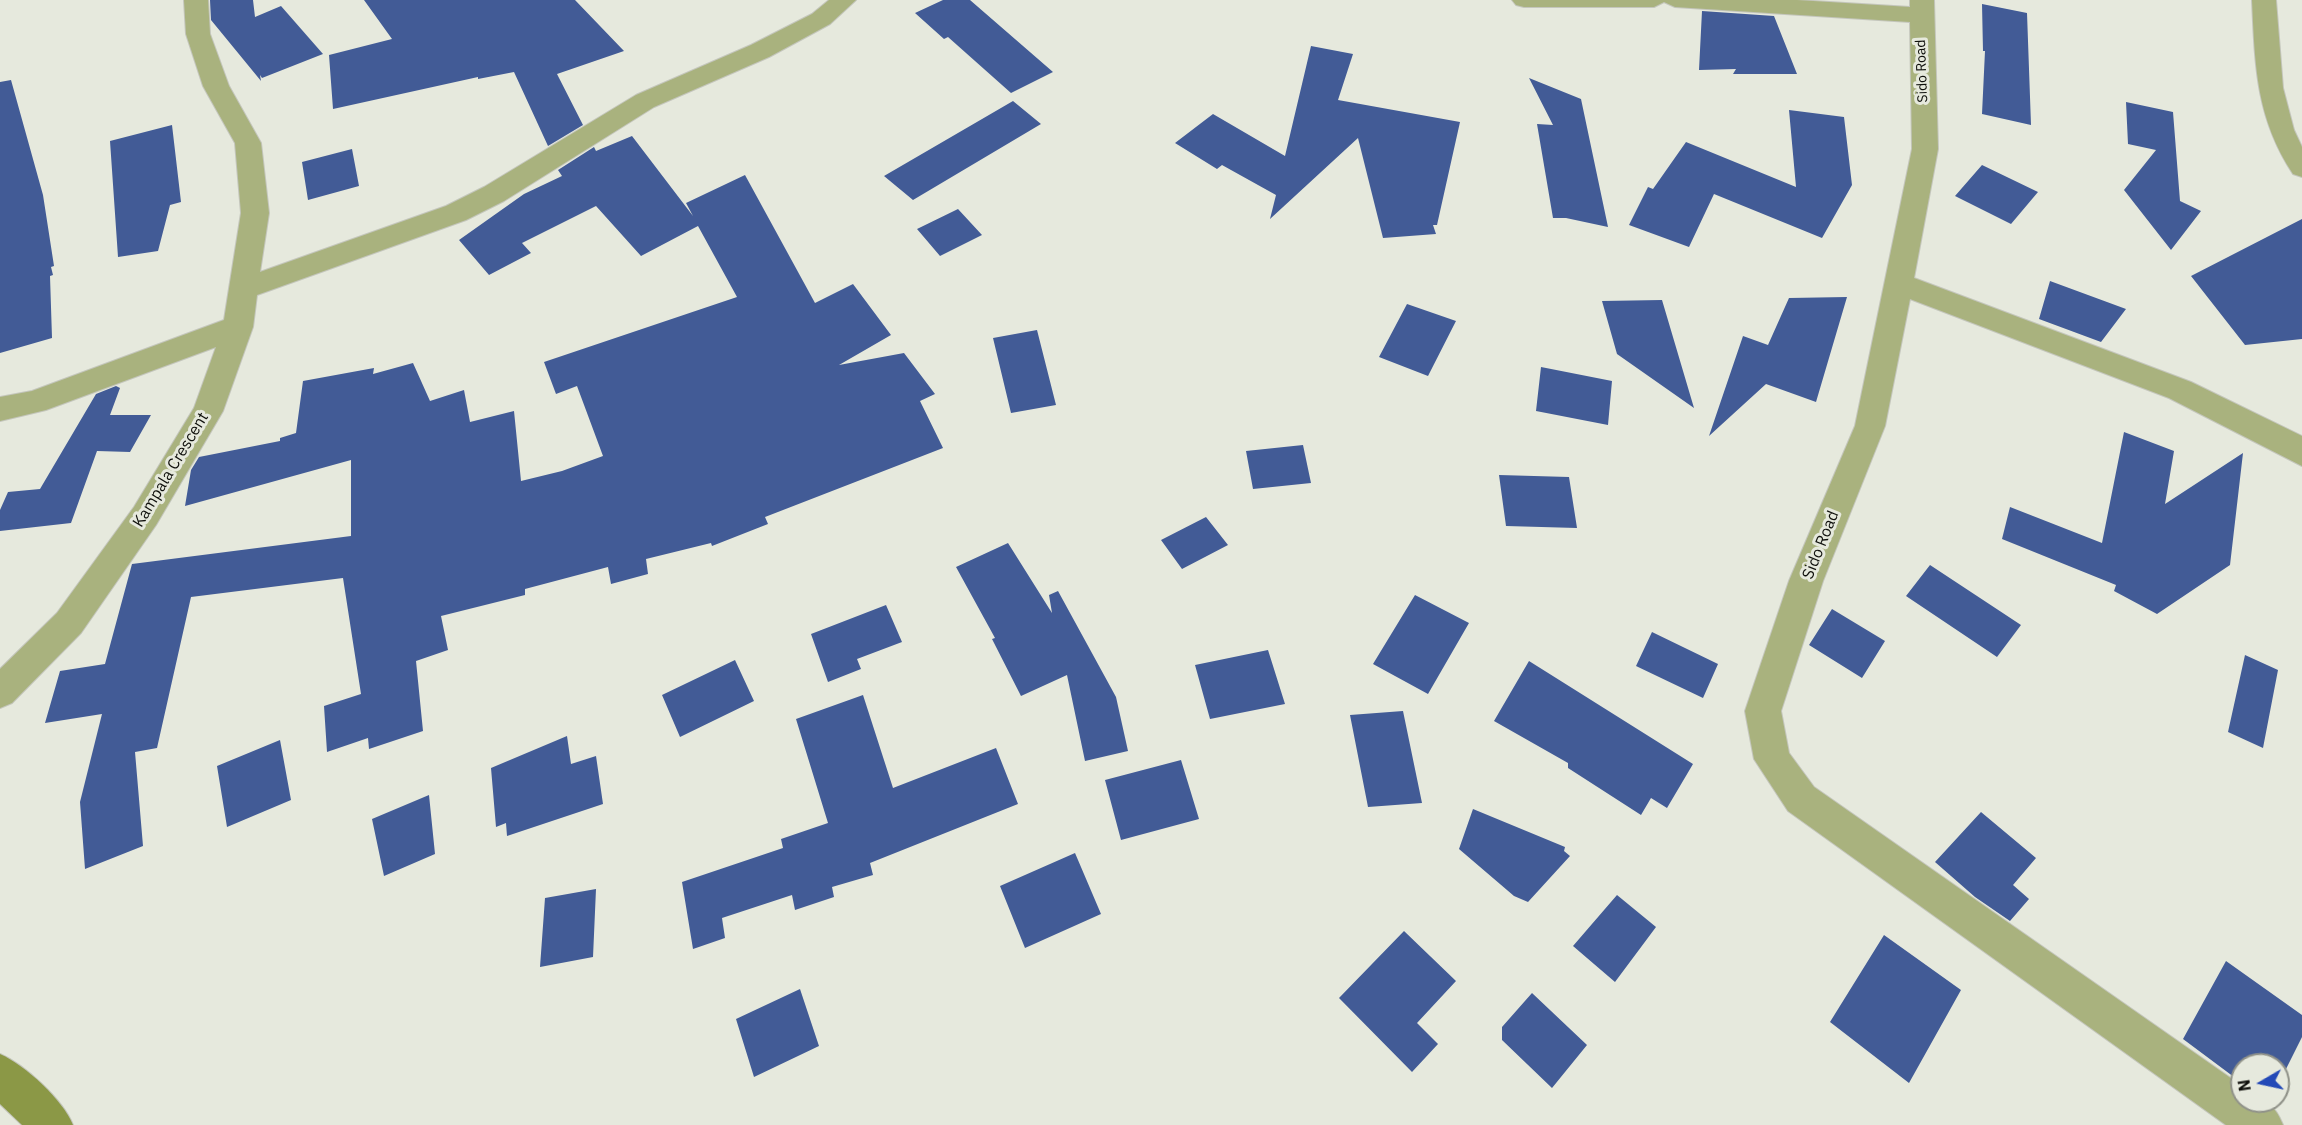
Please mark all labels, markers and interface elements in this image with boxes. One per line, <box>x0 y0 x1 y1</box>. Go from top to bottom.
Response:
street label: Sido Road <box>1913 39 1931 103</box>
street label: Kampala Crescent <box>129 409 213 531</box>
street label: Sido Road <box>1799 508 1843 582</box>
north arrow <box>2230 1053 2290 1113</box>
text: N <box>2233 1078 2255 1093</box>

